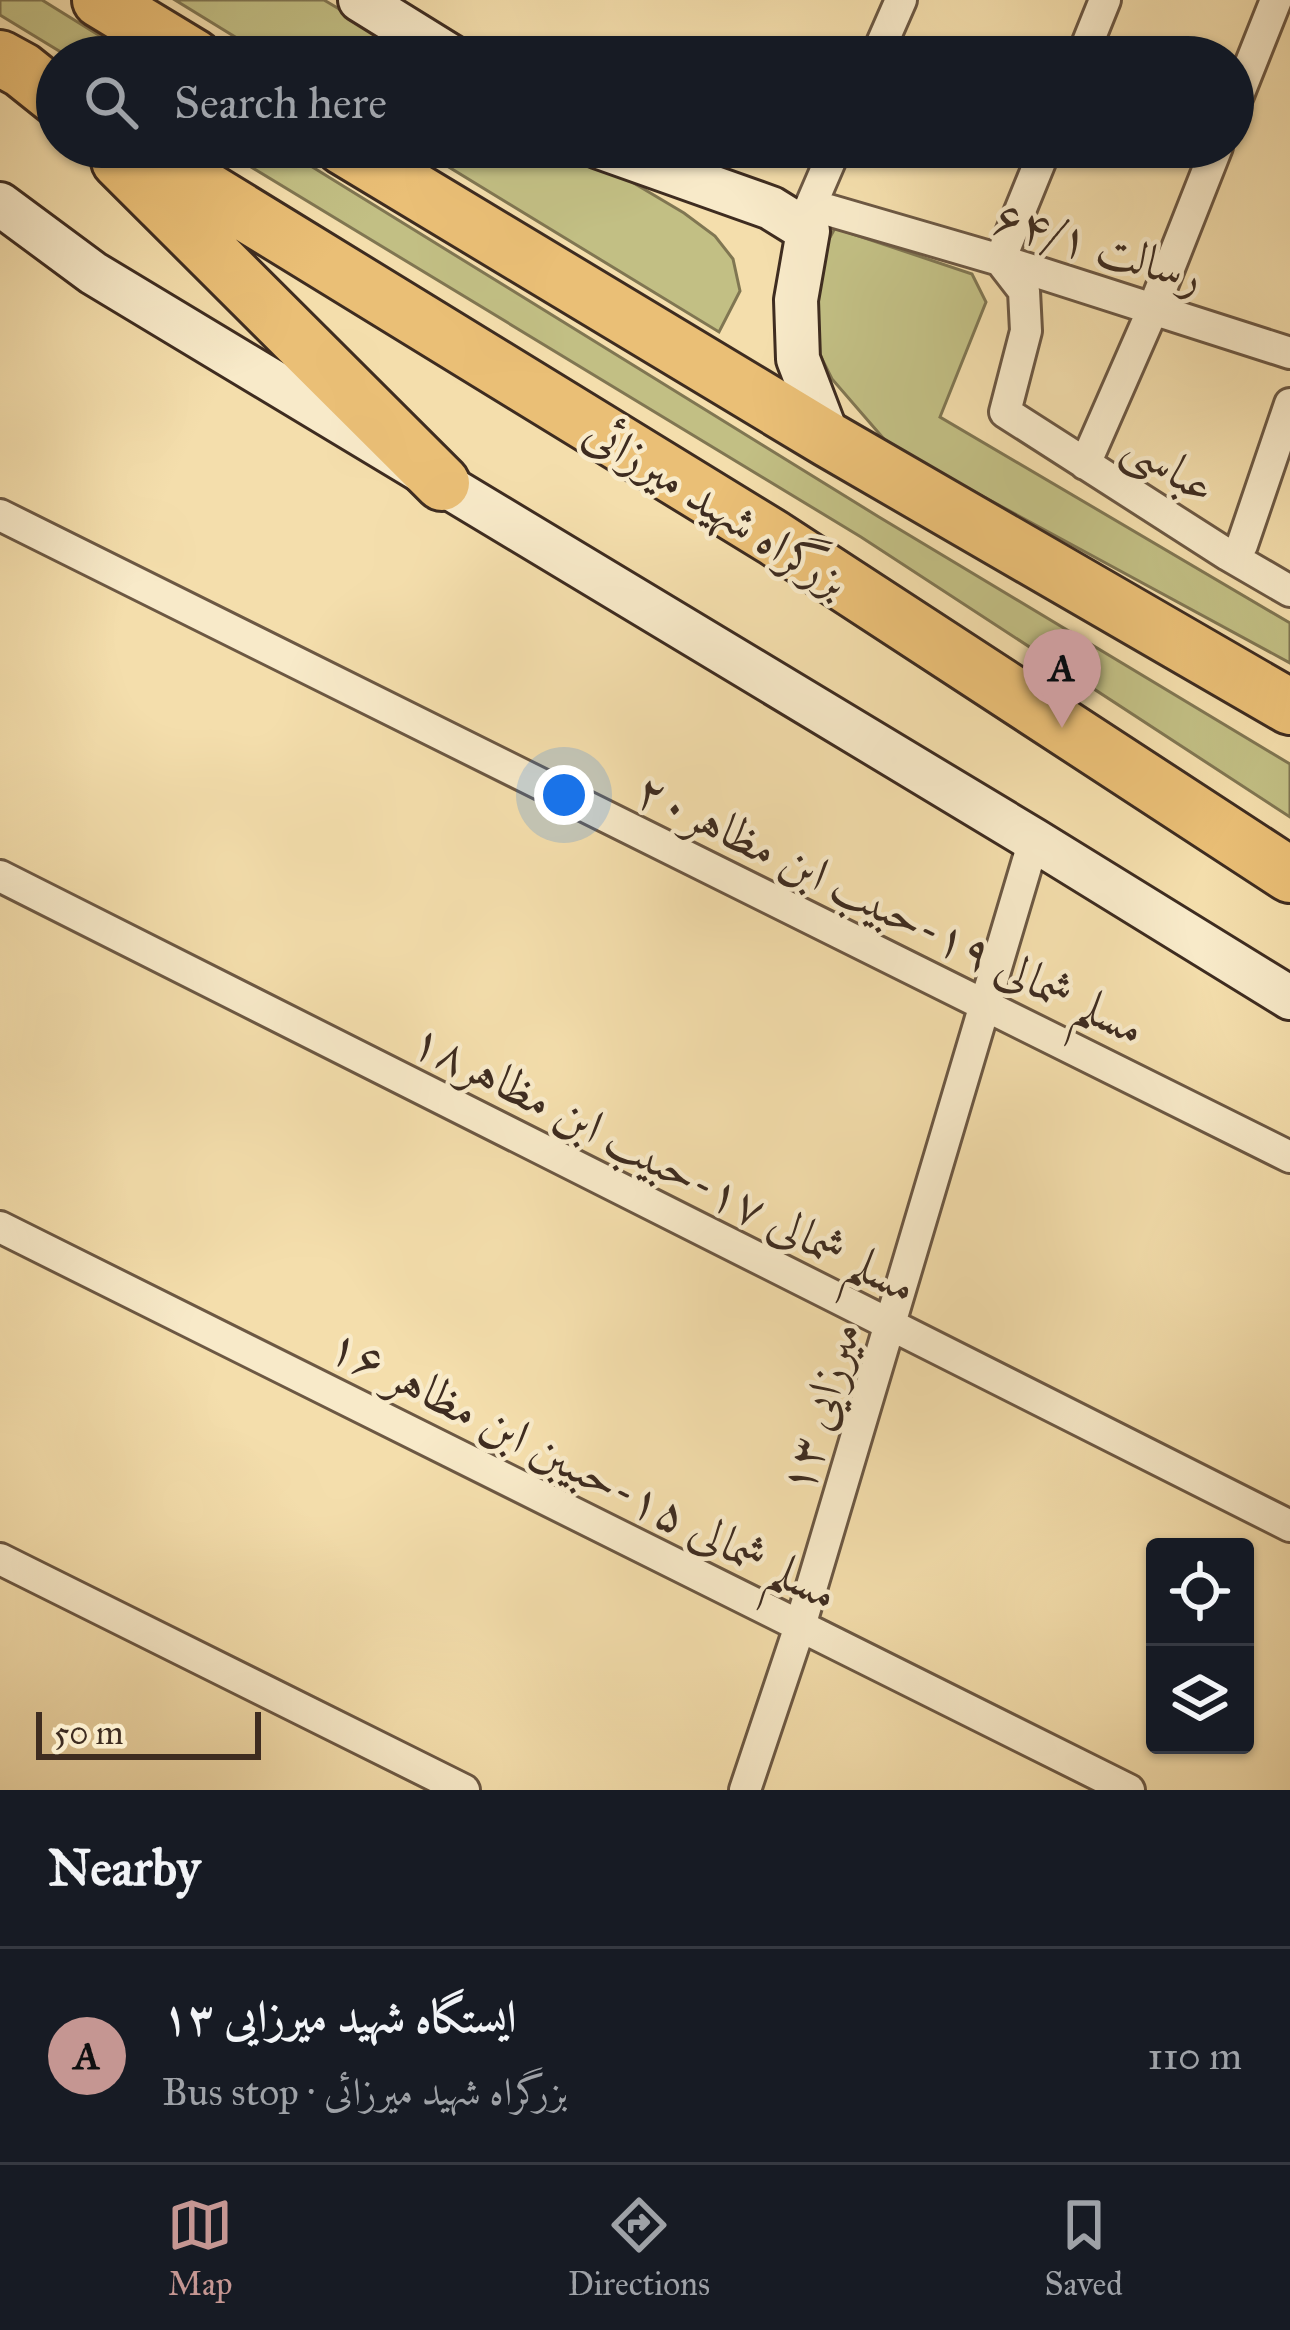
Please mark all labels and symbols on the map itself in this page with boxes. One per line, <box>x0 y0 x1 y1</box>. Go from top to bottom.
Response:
street label: رسالت ۶۴/۱ <box>987 186 1211 305</box>
street label: بزرگراه شهید میرزائی <box>573 400 860 611</box>
street label: عباسی <box>1111 414 1228 521</box>
pin: A <box>1023 629 1101 728</box>
street label: مسلم شمالی ۱۹-حبیب ابن مظاهر۲۰ <box>618 759 1155 1075</box>
your location <box>534 765 594 825</box>
street label: مسلم شمالی ۱۷-حبیب ابن مظاهر۱۸ <box>394 1009 927 1333</box>
street label: مسلم شمالی ۱۵-حبیبن ابن مظاهر ۱۶ <box>311 1314 848 1640</box>
street label: میرزایی ۱۳ <box>765 1314 875 1501</box>
scale bar <box>36 1706 261 1759</box>

